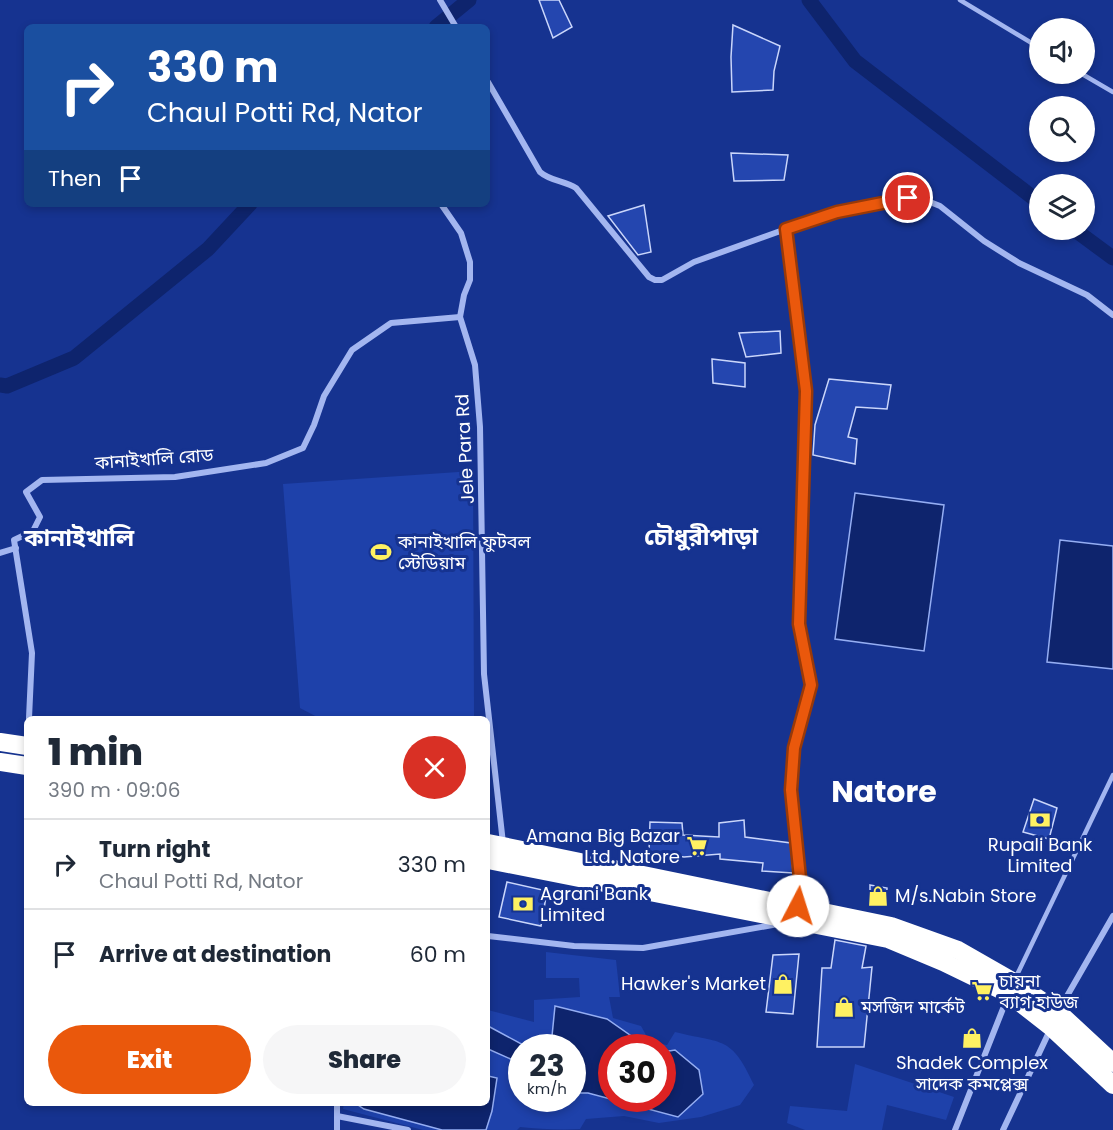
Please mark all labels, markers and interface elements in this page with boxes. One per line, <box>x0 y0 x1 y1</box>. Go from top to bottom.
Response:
map controls <box>1029 18 1095 240</box>
button: sound <box>1029 18 1095 84</box>
text: 330 m <box>147 38 279 97</box>
icon: right <box>48 48 126 126</box>
text: Chaul Potti Rd, Nator <box>147 94 423 131</box>
button: search <box>1029 96 1095 162</box>
icon: arrive <box>114 162 147 195</box>
text: Then <box>48 163 102 194</box>
pin <box>882 172 933 223</box>
button: layers <box>1029 174 1095 240</box>
icon: arrive <box>891 181 924 214</box>
street label: Jele Para Rd <box>449 393 480 505</box>
street label: কানাইখালি রোড <box>93 442 214 475</box>
district label: চৌধুরীপাড়া <box>644 520 759 553</box>
district label: কানাইখালি <box>23 521 135 554</box>
place label: কানাইখালি ফুটবল স্টেডিয়াম <box>397 529 532 575</box>
sports icon: কানাইখালি ফুটবল স্টেডিয়াম <box>369 540 393 564</box>
text: 1 min <box>48 727 143 778</box>
button: close <box>403 736 466 799</box>
district label: Natore <box>831 770 937 813</box>
text: 390 m · 09:06 <box>48 776 180 804</box>
bank icon: Rupali Bank Limited <box>1028 808 1052 832</box>
place label: Amana Big Bazar Ltd. Natore <box>526 823 680 869</box>
place label: Rupali Bank Limited <box>988 832 1093 878</box>
text: Turn right <box>99 834 210 865</box>
supermarket icon: Amana Big Bazar Ltd. Natore <box>685 834 709 858</box>
icon: right <box>48 848 81 881</box>
text: 330 m <box>398 849 466 880</box>
text: Chaul Potti Rd, Nator <box>99 867 303 895</box>
position arrow <box>766 874 830 938</box>
place label: Agrani Bank Limited <box>540 881 649 927</box>
place label: M/s.Nabin Store <box>895 883 1037 908</box>
shop icon: M/s.Nabin Store <box>866 884 890 908</box>
bank icon: Agrani Bank Limited <box>511 892 535 916</box>
icon: arrive <box>48 938 81 971</box>
text: Arrive at destination <box>99 939 331 970</box>
text: 60 m <box>410 939 466 970</box>
place label: চায়না ব্যাগ হাউজ <box>998 968 1079 1014</box>
place label: Hawker's Market <box>621 971 766 996</box>
shop icon: Hawker's Market <box>771 972 795 996</box>
supermarket icon: চায়না ব্যাগ হাউজ <box>970 979 994 1003</box>
place label: মসজিদ মার্কেট <box>860 994 966 1019</box>
shop icon: মসজিদ মার্কেট <box>832 995 856 1019</box>
button: Exit <box>48 1025 251 1094</box>
button: Share <box>263 1025 466 1094</box>
shop icon: Shadek Complex সাদেক কমপ্লেক্স <box>960 1026 984 1050</box>
speed limit sign: 30 <box>598 1034 676 1112</box>
text: 23 <box>529 1044 565 1087</box>
place label: Shadek Complex সাদেক কমপ্লেক্স <box>896 1050 1048 1096</box>
text: km/h <box>527 1078 567 1099</box>

